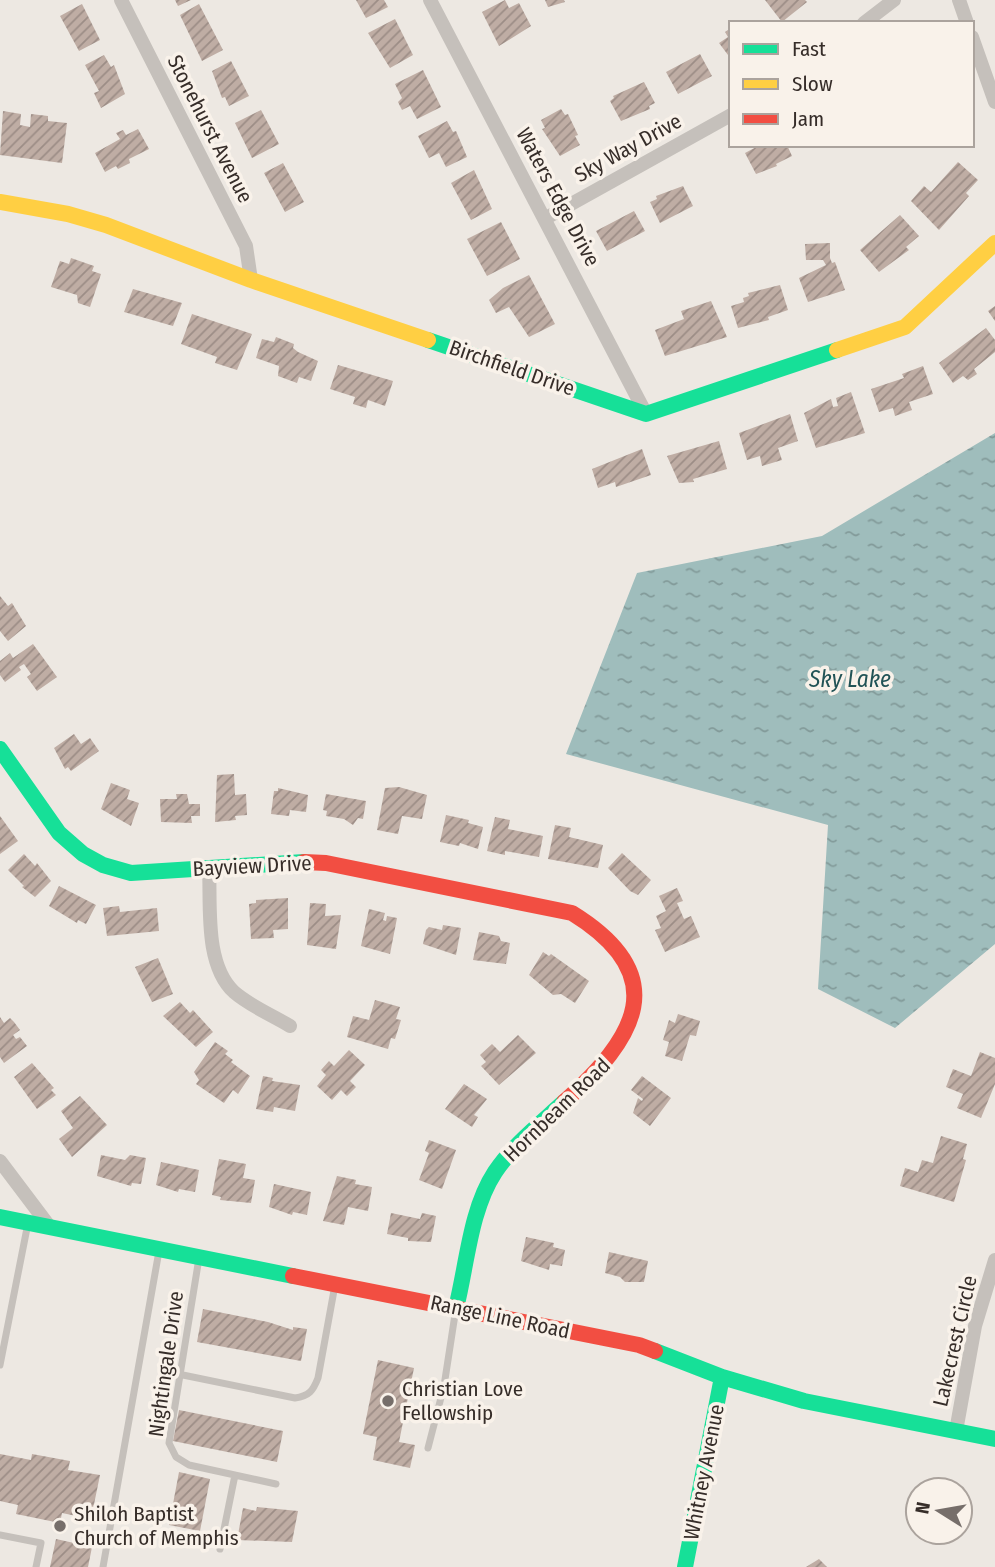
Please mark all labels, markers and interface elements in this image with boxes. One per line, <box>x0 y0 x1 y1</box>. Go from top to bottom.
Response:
legend <box>729 21 974 147</box>
text: Fast <box>792 36 826 62</box>
street label: Stonehurst Avenue <box>162 51 258 207</box>
text: Slow <box>792 71 833 97</box>
text: Jam <box>792 106 824 132</box>
street label: Sky Way Drive <box>570 108 686 188</box>
street label: Waters Edge Drive <box>511 123 605 271</box>
street label: Birchfield Drive <box>446 334 578 402</box>
water label: Sky Lake <box>808 665 891 693</box>
street label: Bayview Drive <box>192 850 312 882</box>
street label: Hornbeam Road <box>498 1053 616 1167</box>
street label: Lakecrest Circle <box>927 1273 983 1409</box>
street label: Nightingale Drive <box>143 1289 189 1439</box>
street label: Range Line Road <box>428 1290 572 1344</box>
place label: Christian Love Fellowship <box>402 1376 523 1426</box>
marker: Christian Love Fellowship <box>380 1393 396 1409</box>
street label: Whitney Avenue <box>678 1402 730 1542</box>
north arrow <box>904 1476 974 1546</box>
text: N <box>910 1500 935 1516</box>
place label: Shiloh Baptist Church of Memphis <box>74 1501 239 1551</box>
marker: Shiloh Baptist Church of Memphis <box>52 1518 68 1534</box>

